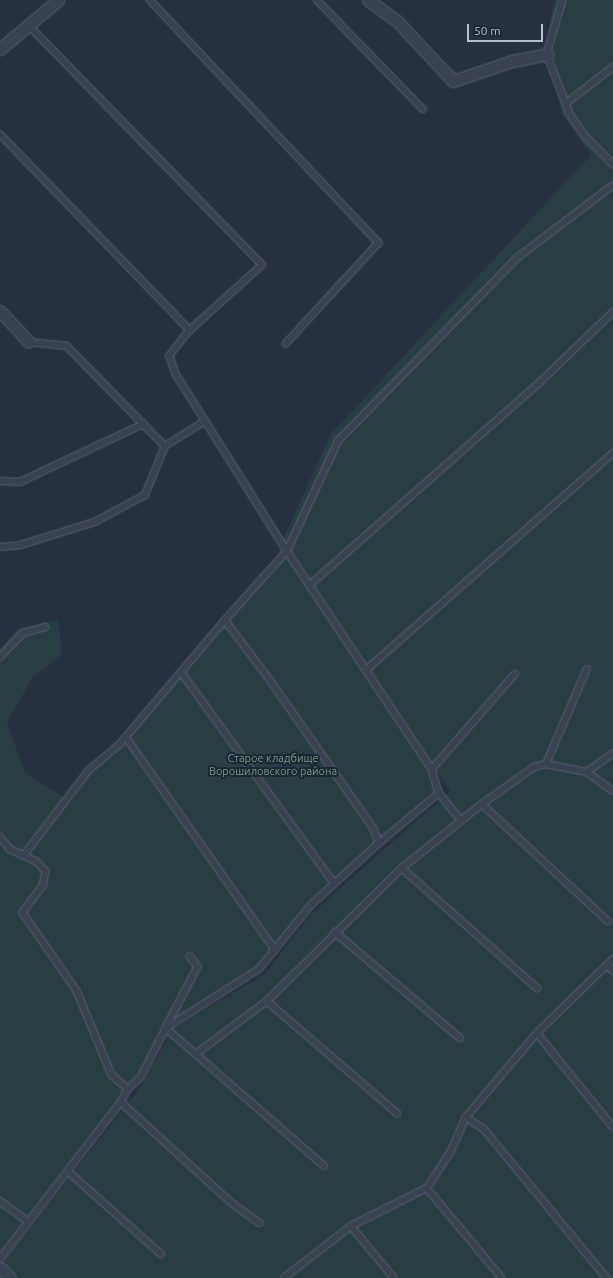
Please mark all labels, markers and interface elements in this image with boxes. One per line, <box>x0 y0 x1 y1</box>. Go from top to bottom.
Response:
scale bar <box>469 16 545 42</box>
text: 50 m <box>474 24 501 37</box>
park label: Старое кладбище Ворошиловского района <box>209 752 337 778</box>

